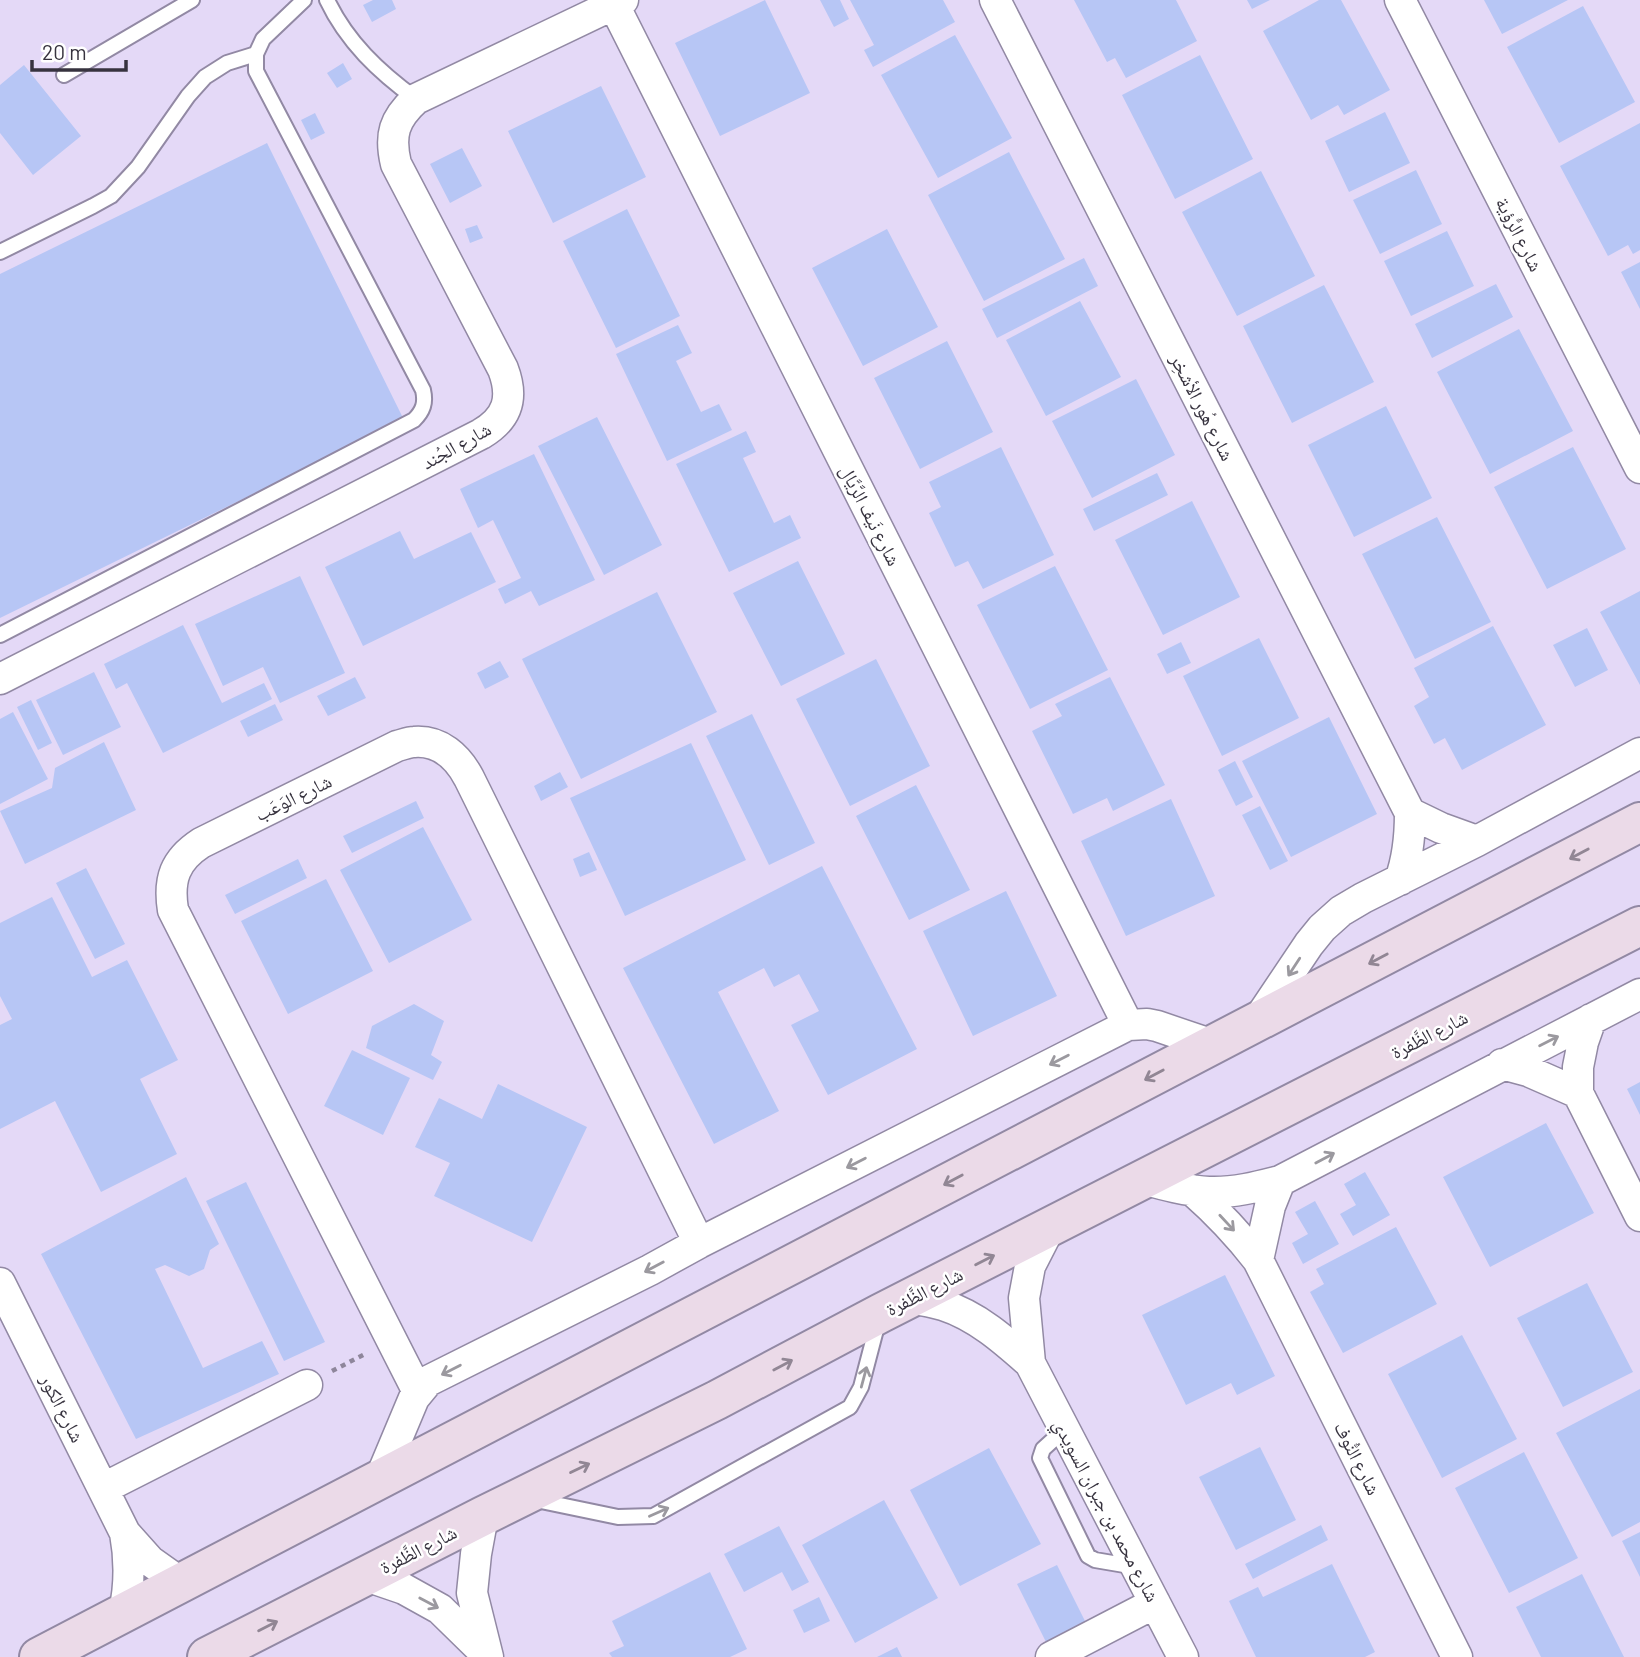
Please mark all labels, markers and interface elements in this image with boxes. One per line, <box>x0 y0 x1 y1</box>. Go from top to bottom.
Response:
scale bar <box>32 28 126 72</box>
text: 20 m <box>42 39 87 64</box>
street label: شارع الرُّؤية <box>1491 193 1548 275</box>
street label: شارع هُور الأشخِر <box>1165 349 1240 465</box>
street label: شارع الجُند <box>417 417 495 474</box>
street label: شارع نَيف الرَّيَّال <box>835 461 906 570</box>
street label: شارع الوَعَب <box>251 769 336 826</box>
one-way arrow <box>1570 847 1590 861</box>
one-way arrow <box>1368 953 1389 966</box>
one-way arrow <box>1286 956 1300 976</box>
street label: شارع الظَّفرة <box>1387 1005 1472 1064</box>
one-way arrow <box>1538 1033 1558 1047</box>
one-way arrow <box>1049 1053 1070 1067</box>
one-way arrow <box>1144 1069 1165 1083</box>
one-way arrow <box>1314 1150 1335 1164</box>
one-way arrow <box>846 1157 867 1171</box>
one-way arrow <box>943 1174 963 1188</box>
one-way arrow <box>1219 1214 1236 1231</box>
one-way arrow <box>974 1253 995 1267</box>
one-way arrow <box>644 1261 665 1275</box>
street label: شارع الظَّفرة <box>882 1262 967 1321</box>
one-way arrow <box>772 1357 793 1371</box>
one-way arrow <box>441 1363 462 1377</box>
one-way arrow <box>858 1366 871 1389</box>
street label: شارع الكور <box>35 1369 90 1446</box>
street label: شارع محمد بن جبران السويدي <box>1045 1414 1165 1608</box>
street label: شارع النُّوف <box>1329 1418 1386 1499</box>
one-way arrow <box>569 1460 590 1474</box>
one-way arrow <box>648 1505 669 1518</box>
street label: شارع الظَّفرة <box>376 1520 461 1579</box>
one-way arrow <box>418 1596 438 1610</box>
one-way arrow <box>257 1618 278 1632</box>

